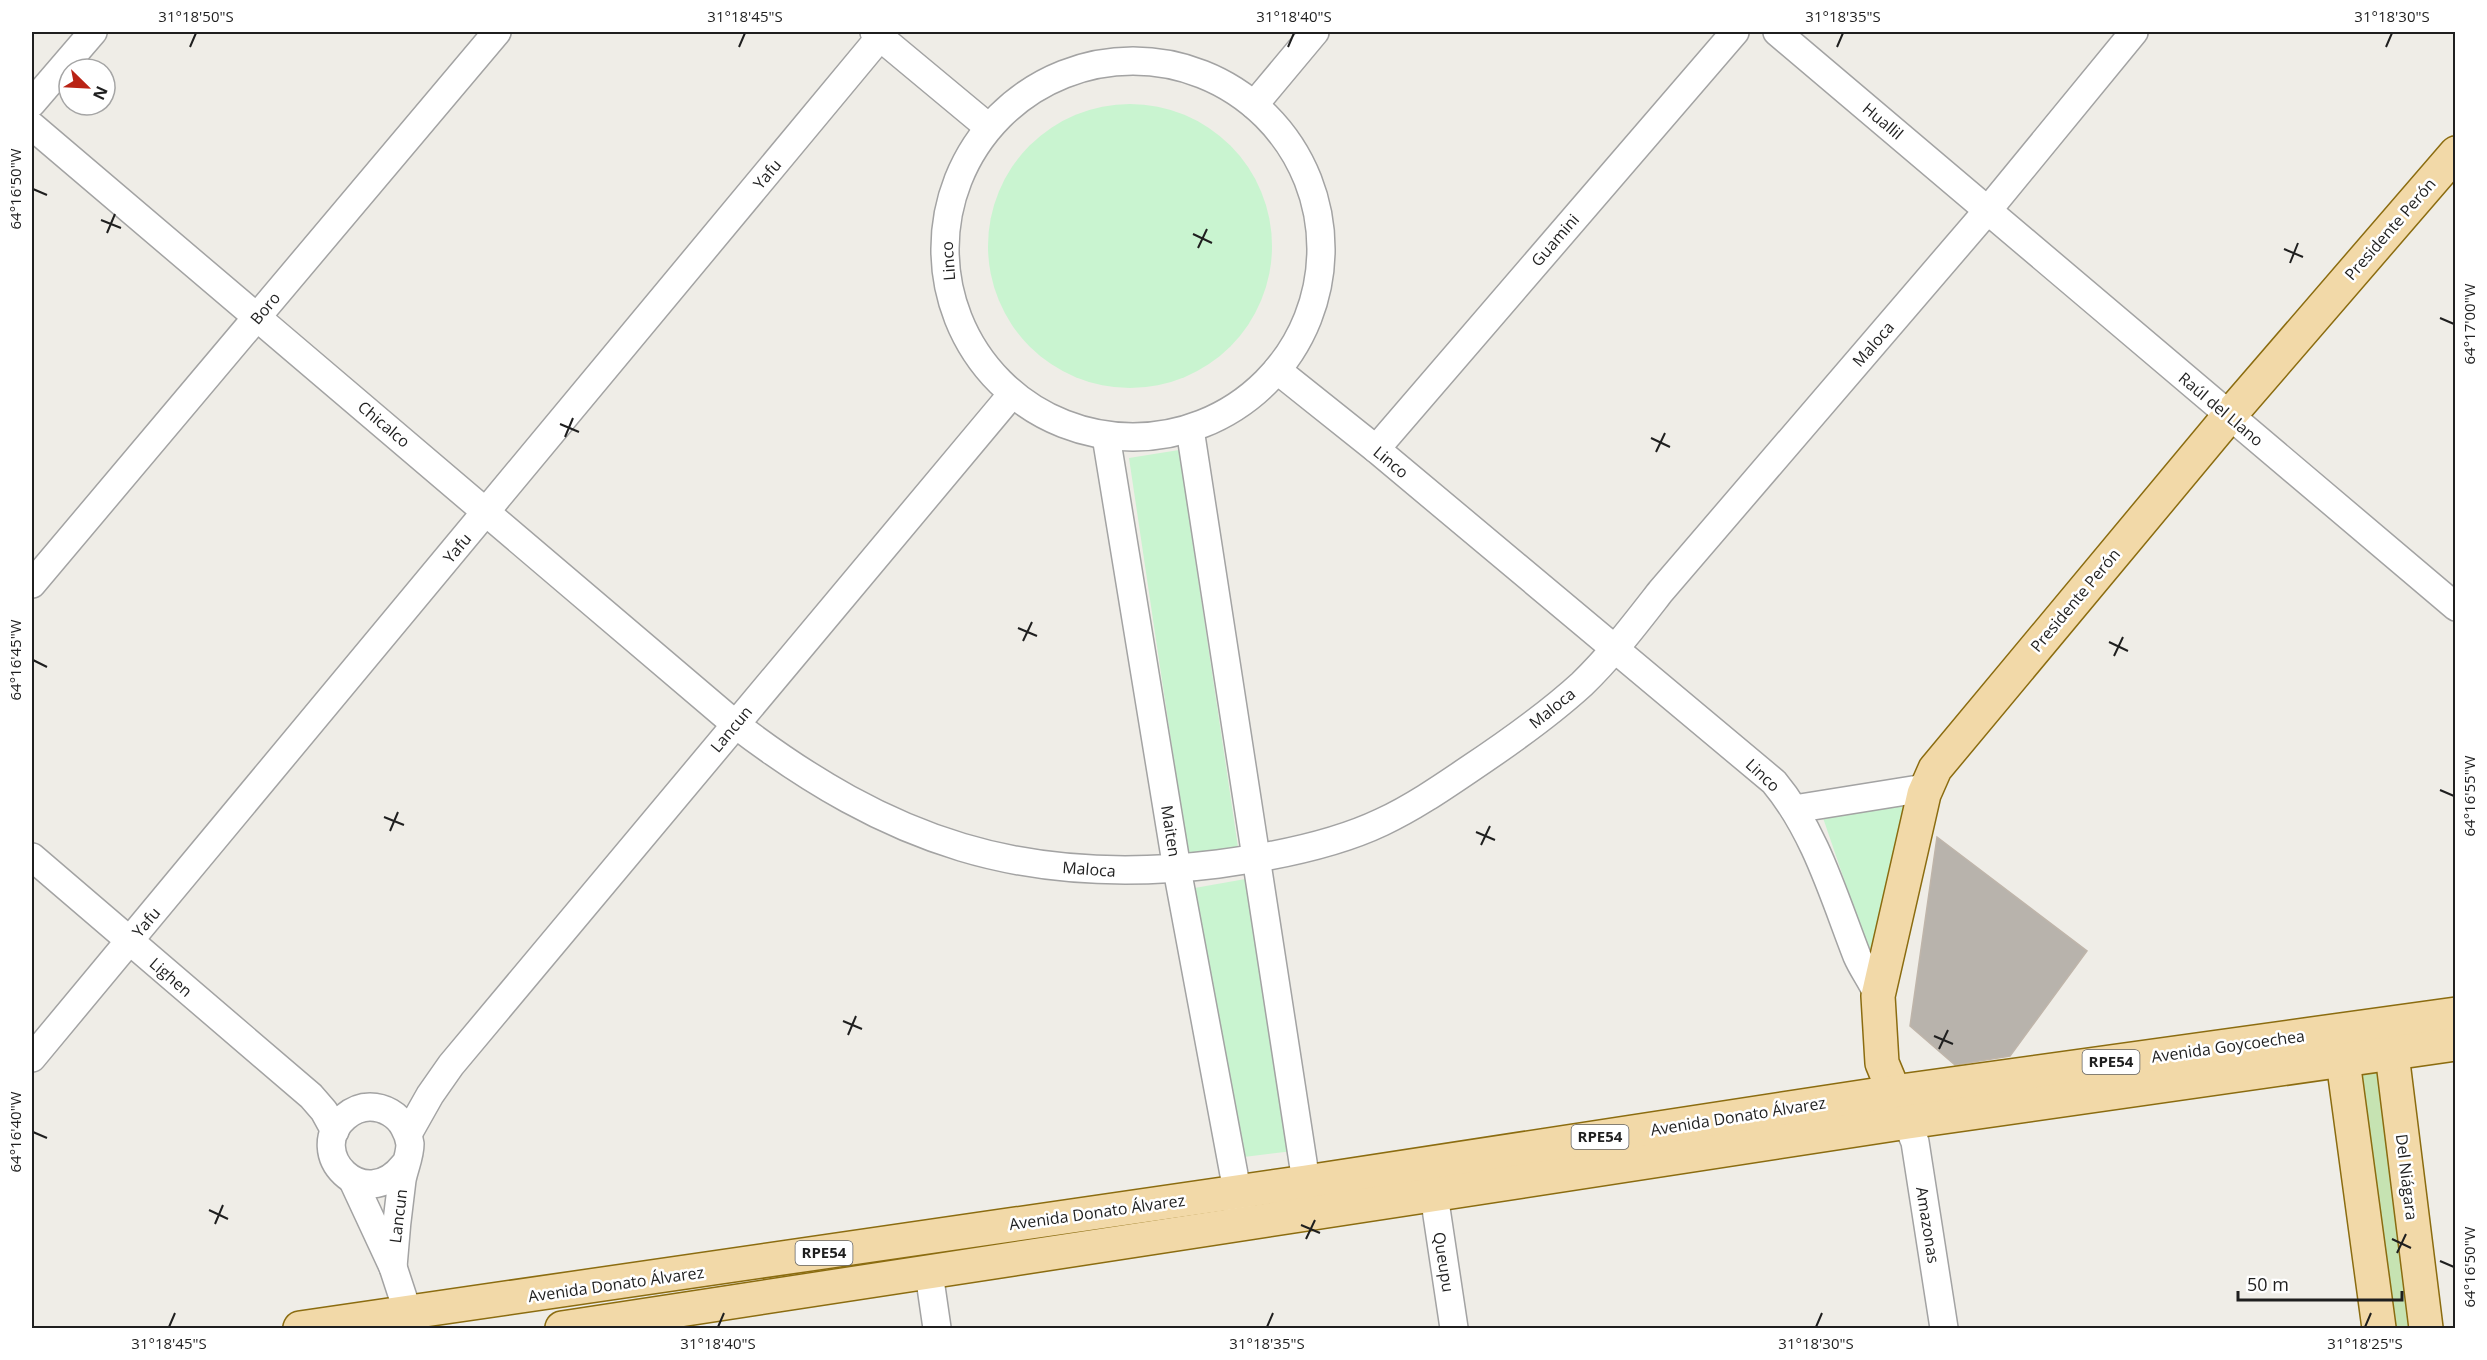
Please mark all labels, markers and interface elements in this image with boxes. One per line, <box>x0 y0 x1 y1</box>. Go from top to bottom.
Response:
text: 31°18'50"S <box>158 6 234 26</box>
text: 31°18'45"S <box>707 6 783 26</box>
text: 31°18'40"S <box>1256 6 1332 26</box>
text: 31°18'35"S <box>1805 6 1881 26</box>
text: 31°18'30"S <box>2354 6 2430 26</box>
north arrow <box>57 57 117 117</box>
text: N <box>88 83 113 104</box>
street label: Huallil <box>1858 98 1908 144</box>
text: 64°16'50"W <box>5 148 25 230</box>
street label: Yafu <box>748 154 786 194</box>
street label: Presidente Perón <box>2339 173 2441 285</box>
street label: Guamini <box>1526 209 1584 271</box>
street label: Linco <box>936 241 960 281</box>
text: 64°17'00"W <box>2459 283 2479 365</box>
street label: Boro <box>245 287 285 329</box>
street label: Maloca <box>1847 317 1899 371</box>
street label: Raúl del Llano <box>2174 367 2268 451</box>
street label: Chicalco <box>353 396 415 452</box>
street label: Linco <box>1369 441 1413 483</box>
street label: Yafu <box>438 528 476 568</box>
street label: Presidente Perón <box>2025 544 2125 656</box>
text: 64°16'45"W <box>5 619 25 701</box>
street label: Maloca <box>1524 683 1580 733</box>
street label: Lancun <box>705 701 757 757</box>
street label: Linco <box>1741 753 1785 797</box>
text: 64°16'55"W <box>2459 755 2479 837</box>
street label: Maiten <box>1156 804 1186 858</box>
street label: Maloca <box>1062 856 1116 882</box>
street label: Yafu <box>127 902 165 942</box>
street label: Lighen <box>145 952 197 1002</box>
street label: Avenida Goycoechea <box>2150 1024 2306 1068</box>
road number: RPE54 <box>2082 1050 2140 1074</box>
text: 64°16'40"W <box>5 1091 25 1173</box>
street label: Avenida Donato Álvarez <box>1649 1091 1827 1141</box>
road number: RPE54 <box>1572 1125 1628 1149</box>
street label: Del Niágara <box>2391 1133 2423 1221</box>
street label: Amazonas <box>1911 1185 1945 1265</box>
street label: Lancun <box>384 1188 412 1244</box>
street label: Avenida Donato Álvarez <box>1008 1189 1186 1235</box>
text: 64°16'50"W <box>2459 1226 2479 1308</box>
street label: Queupu <box>1428 1230 1460 1294</box>
road number: RPE54 <box>796 1241 852 1265</box>
street label: Avenida Donato Álvarez <box>527 1261 705 1307</box>
scale bar <box>2238 1264 2402 1302</box>
text: 50 m <box>2247 1272 2289 1296</box>
text: 31°18'45"S <box>131 1333 207 1353</box>
text: 31°18'40"S <box>680 1333 756 1353</box>
text: 31°18'35"S <box>1229 1333 1305 1353</box>
text: 31°18'30"S <box>1778 1333 1854 1353</box>
text: 31°18'25"S <box>2327 1333 2403 1353</box>

